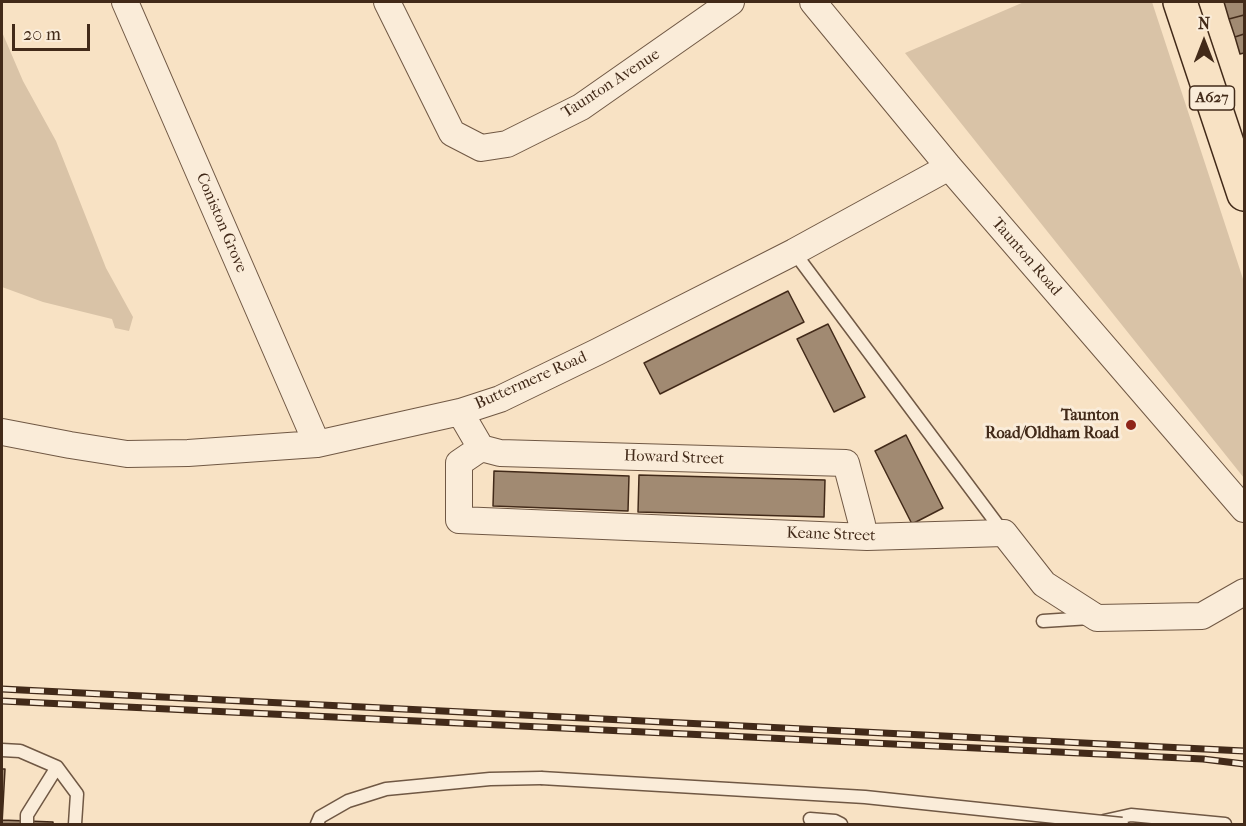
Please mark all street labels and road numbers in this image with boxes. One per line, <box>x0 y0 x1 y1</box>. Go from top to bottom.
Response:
street label: Taunton Avenue <box>558 45 664 123</box>
road number: A627 <box>1190 86 1234 110</box>
street label: Coniston Grove <box>191 170 251 276</box>
street label: Taunton Road <box>987 214 1065 300</box>
street label: Buttermere Road <box>472 348 590 414</box>
street label: Howard Street <box>624 447 724 469</box>
street label: Keane Street <box>786 524 876 546</box>

